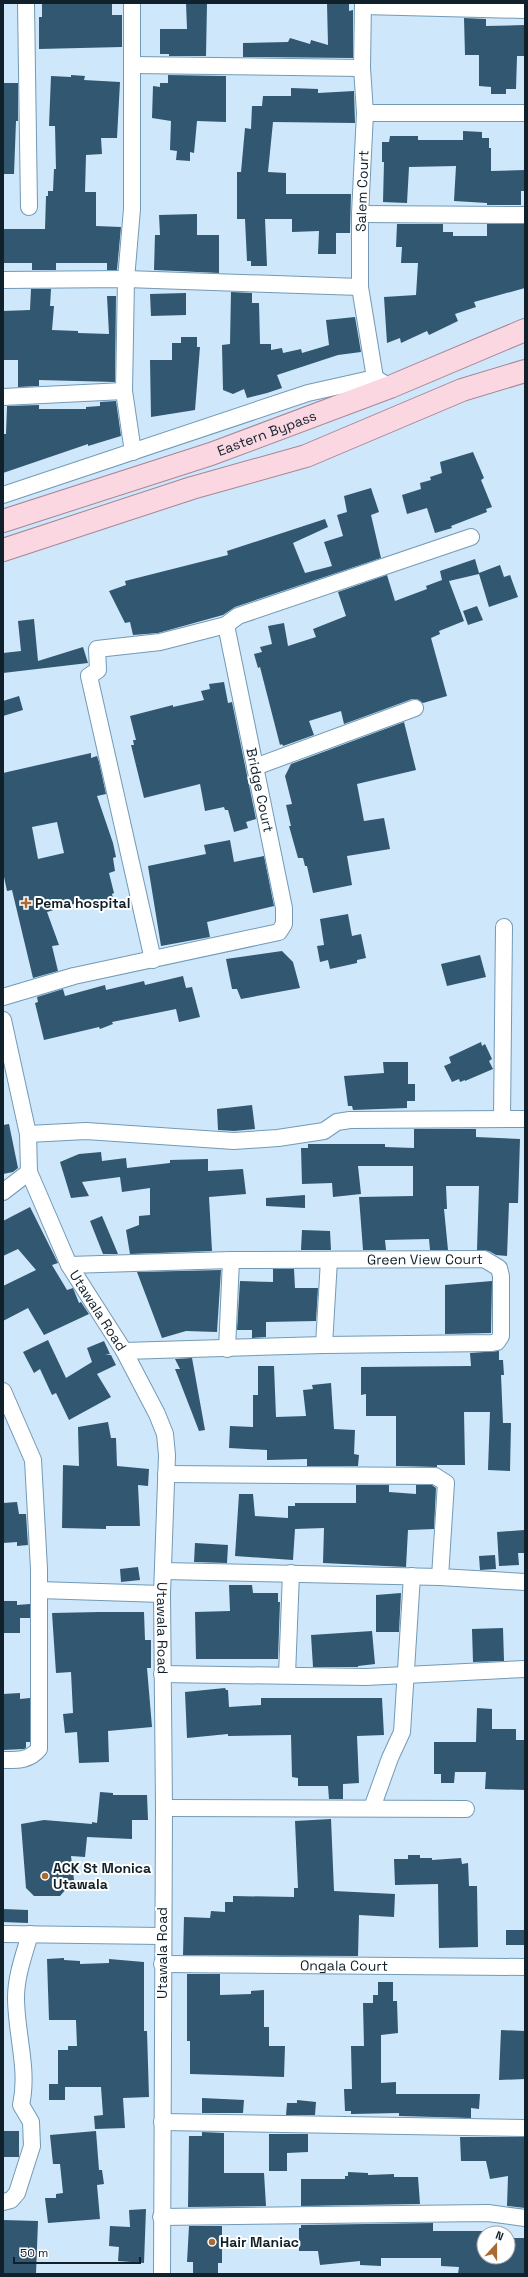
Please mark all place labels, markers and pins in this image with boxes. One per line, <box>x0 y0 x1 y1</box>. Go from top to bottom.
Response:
place label: Pema hospital <box>35 894 130 912</box>
marker: Pema hospital <box>20 897 32 909</box>
place label: ACK St Monica Utawala <box>53 1859 151 1893</box>
marker: ACK St Monica Utawala <box>40 1871 50 1881</box>
place label: Hair Maniac <box>220 2233 299 2251</box>
marker: Hair Maniac <box>207 2237 217 2247</box>

